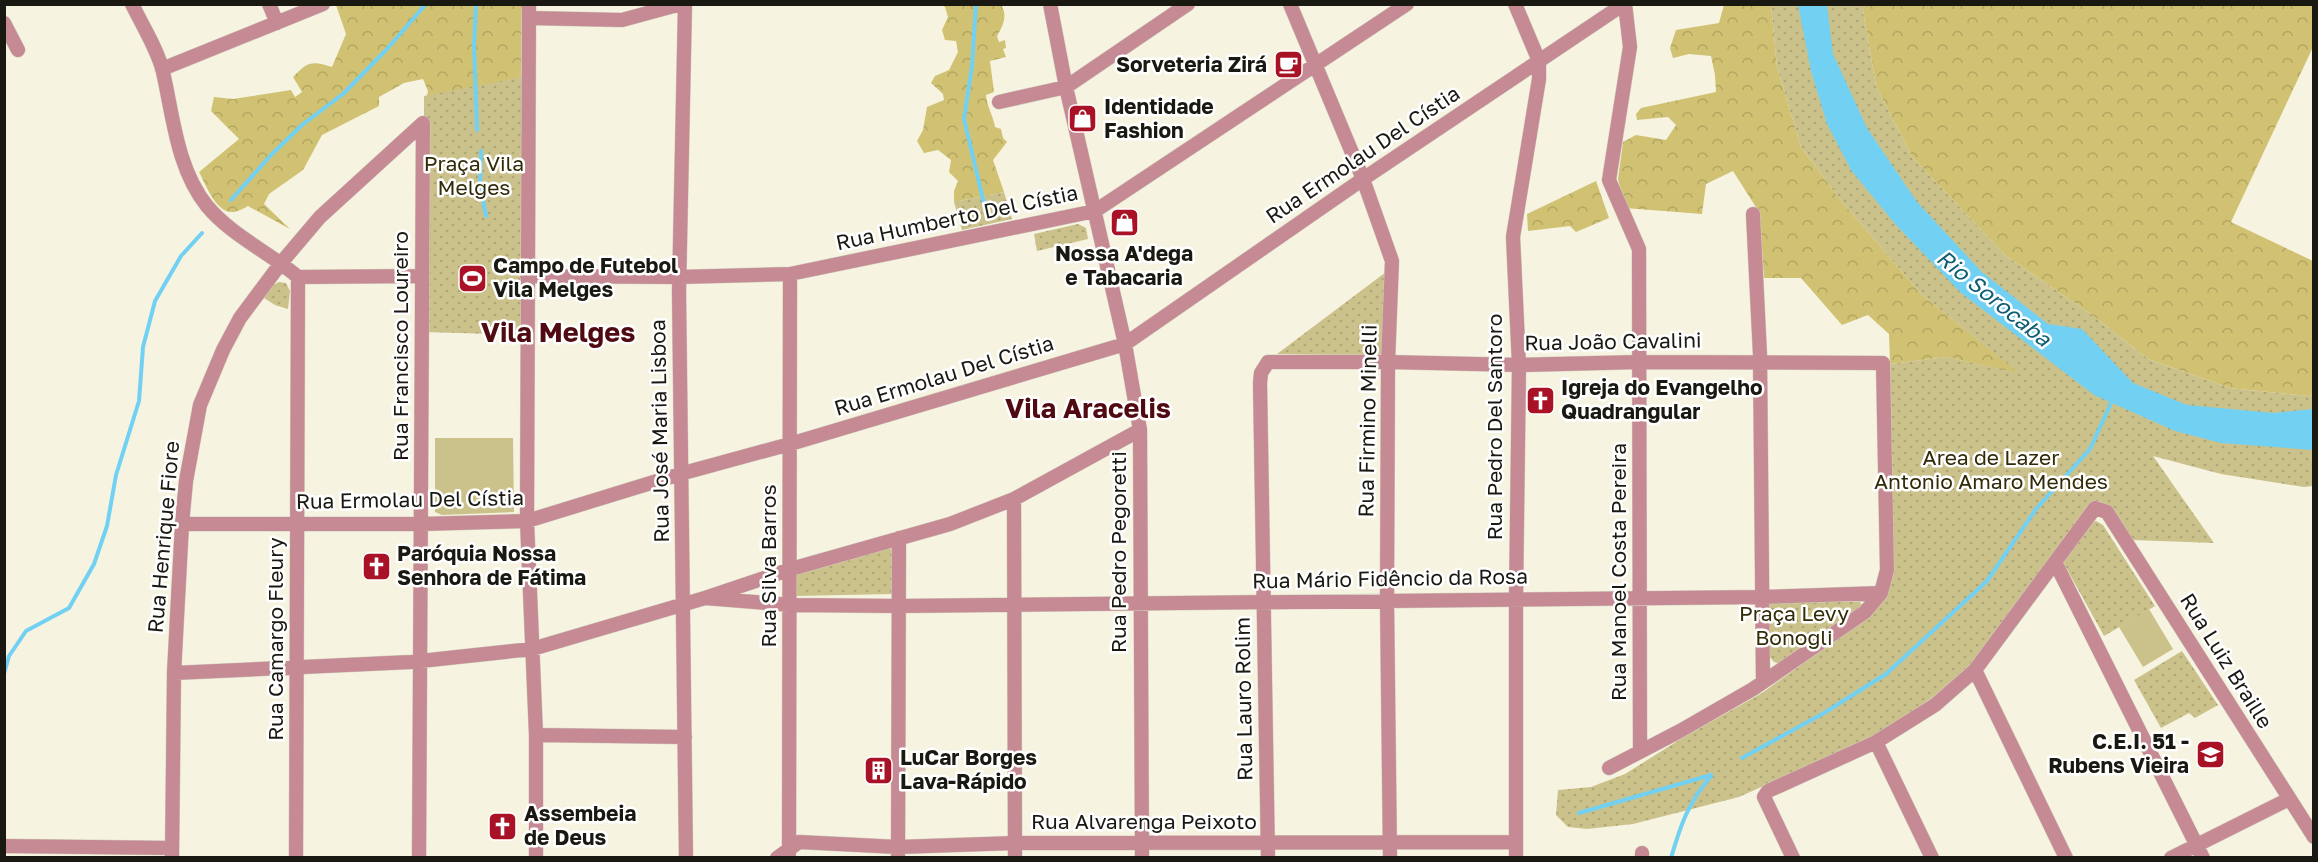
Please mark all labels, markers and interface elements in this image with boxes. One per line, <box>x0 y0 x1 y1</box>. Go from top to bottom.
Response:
cafe icon: Sorveteria Zirá <box>1272 49 1304 81</box>
place label: Sorveteria Zirá <box>1116 51 1267 77</box>
street label: Rua Ermolau Del Cístia <box>1261 80 1464 229</box>
place label: Identidade Fashion <box>1104 93 1214 143</box>
shop icon: Identidade Fashion <box>1067 103 1099 135</box>
park label: Praça Vila Melges <box>424 150 524 200</box>
street label: Rua Humberto Del Cístia <box>833 179 1080 255</box>
shop icon: Nossa A'dega e Tabacaria <box>1108 207 1140 239</box>
street label: Rua Francisco Loureiro <box>387 231 413 461</box>
place label: Nossa A'dega e Tabacaria <box>1055 240 1193 290</box>
water label: Rio Sorocaba <box>1932 243 2058 353</box>
place label: Campo de Futebol Vila Melges <box>493 252 678 302</box>
sports icon: Campo de Futebol Vila Melges <box>456 262 488 294</box>
street label: Rua Pedro Del Santoro <box>1481 314 1507 540</box>
district label: Vila Melges <box>481 316 635 348</box>
street label: Rua José Maria Lisboa <box>644 319 674 543</box>
street label: Rua Firmino Minelli <box>1352 324 1382 518</box>
street label: Rua João Cavalini <box>1524 326 1702 356</box>
street label: Rua Ermolau Del Cístia <box>831 329 1057 421</box>
place label: Igreja do Evangelho Quadrangular <box>1561 374 1763 424</box>
church icon: Igreja do Evangelho Quadrangular <box>1524 384 1556 416</box>
district label: Vila Aracelis <box>1005 392 1171 424</box>
street label: Rua Henrique Fiore <box>142 440 184 634</box>
street label: Rua Manoel Costa Pereira <box>1605 443 1631 701</box>
park label: Area de Lazer Antonio Amaro Mendes <box>1874 444 2108 494</box>
street label: Rua Pedro Pegoretti <box>1105 451 1131 653</box>
street label: Rua Ermolau Del Cístia <box>296 484 524 514</box>
street label: Rua Silva Barros <box>755 484 781 648</box>
street label: Rua Camargo Fleury <box>262 537 288 741</box>
place label: Paróquia Nossa Senhora de Fátima <box>397 540 586 590</box>
church icon: Paróquia Nossa Senhora de Fátima <box>360 550 392 582</box>
street label: Rua Mário Fidêncio da Rosa <box>1252 563 1528 593</box>
street label: Rua Luiz Braille <box>2175 588 2279 733</box>
park label: Praça Levy Bonogli <box>1739 600 1849 650</box>
street label: Rua Lauro Rolim <box>1229 617 1257 781</box>
place label: C.E.I. 51 - Rubens Vieira <box>2048 728 2189 778</box>
school or university icon: C.E.I. 51 - Rubens Vieira <box>2194 738 2226 770</box>
place label: LuCar Borges Lava-Rápido <box>900 744 1037 794</box>
building icon: LuCar Borges Lava-Rápido <box>863 754 895 786</box>
place label: Assembeia de Deus <box>524 800 636 850</box>
street label: Rua Alvarenga Peixoto <box>1031 808 1257 834</box>
church icon: Assembeia de Deus <box>487 810 519 842</box>

